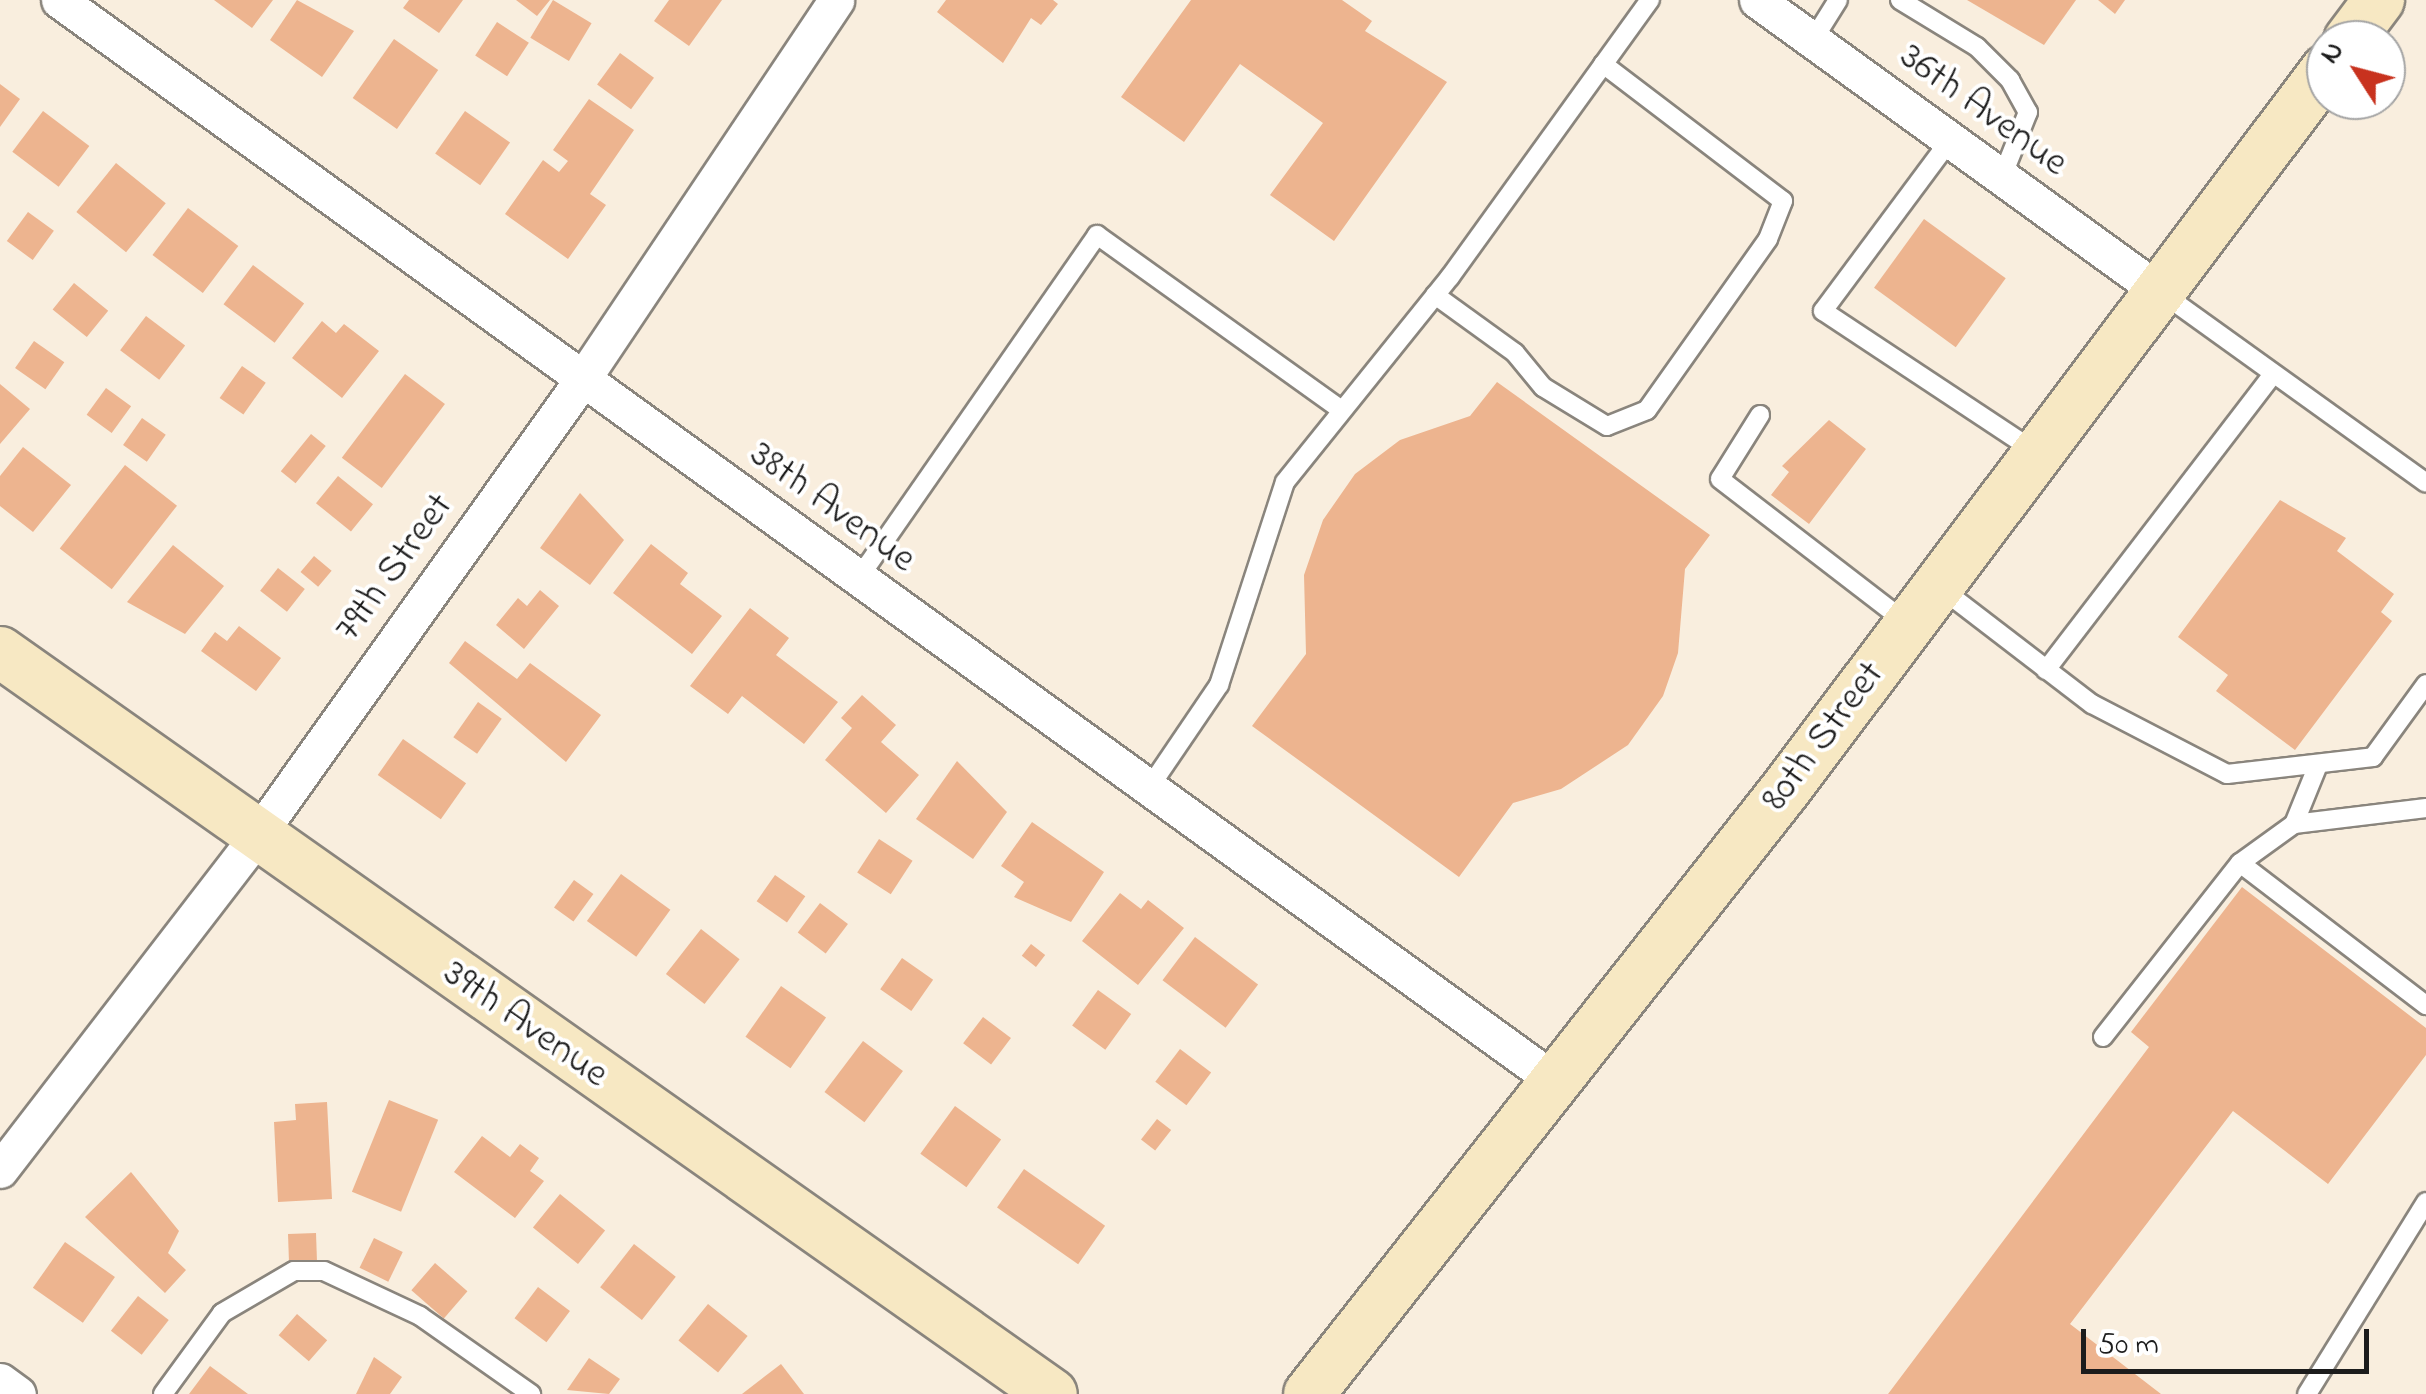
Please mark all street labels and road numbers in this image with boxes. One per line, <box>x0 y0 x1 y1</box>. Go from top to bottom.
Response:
street label: 36th Avenue <box>1890 34 2076 188</box>
street label: 38th Avenue <box>740 432 924 584</box>
street label: 79th Street <box>325 484 465 652</box>
street label: 80th Street <box>1752 652 1896 822</box>
street label: 39th Avenue <box>433 951 617 1099</box>

